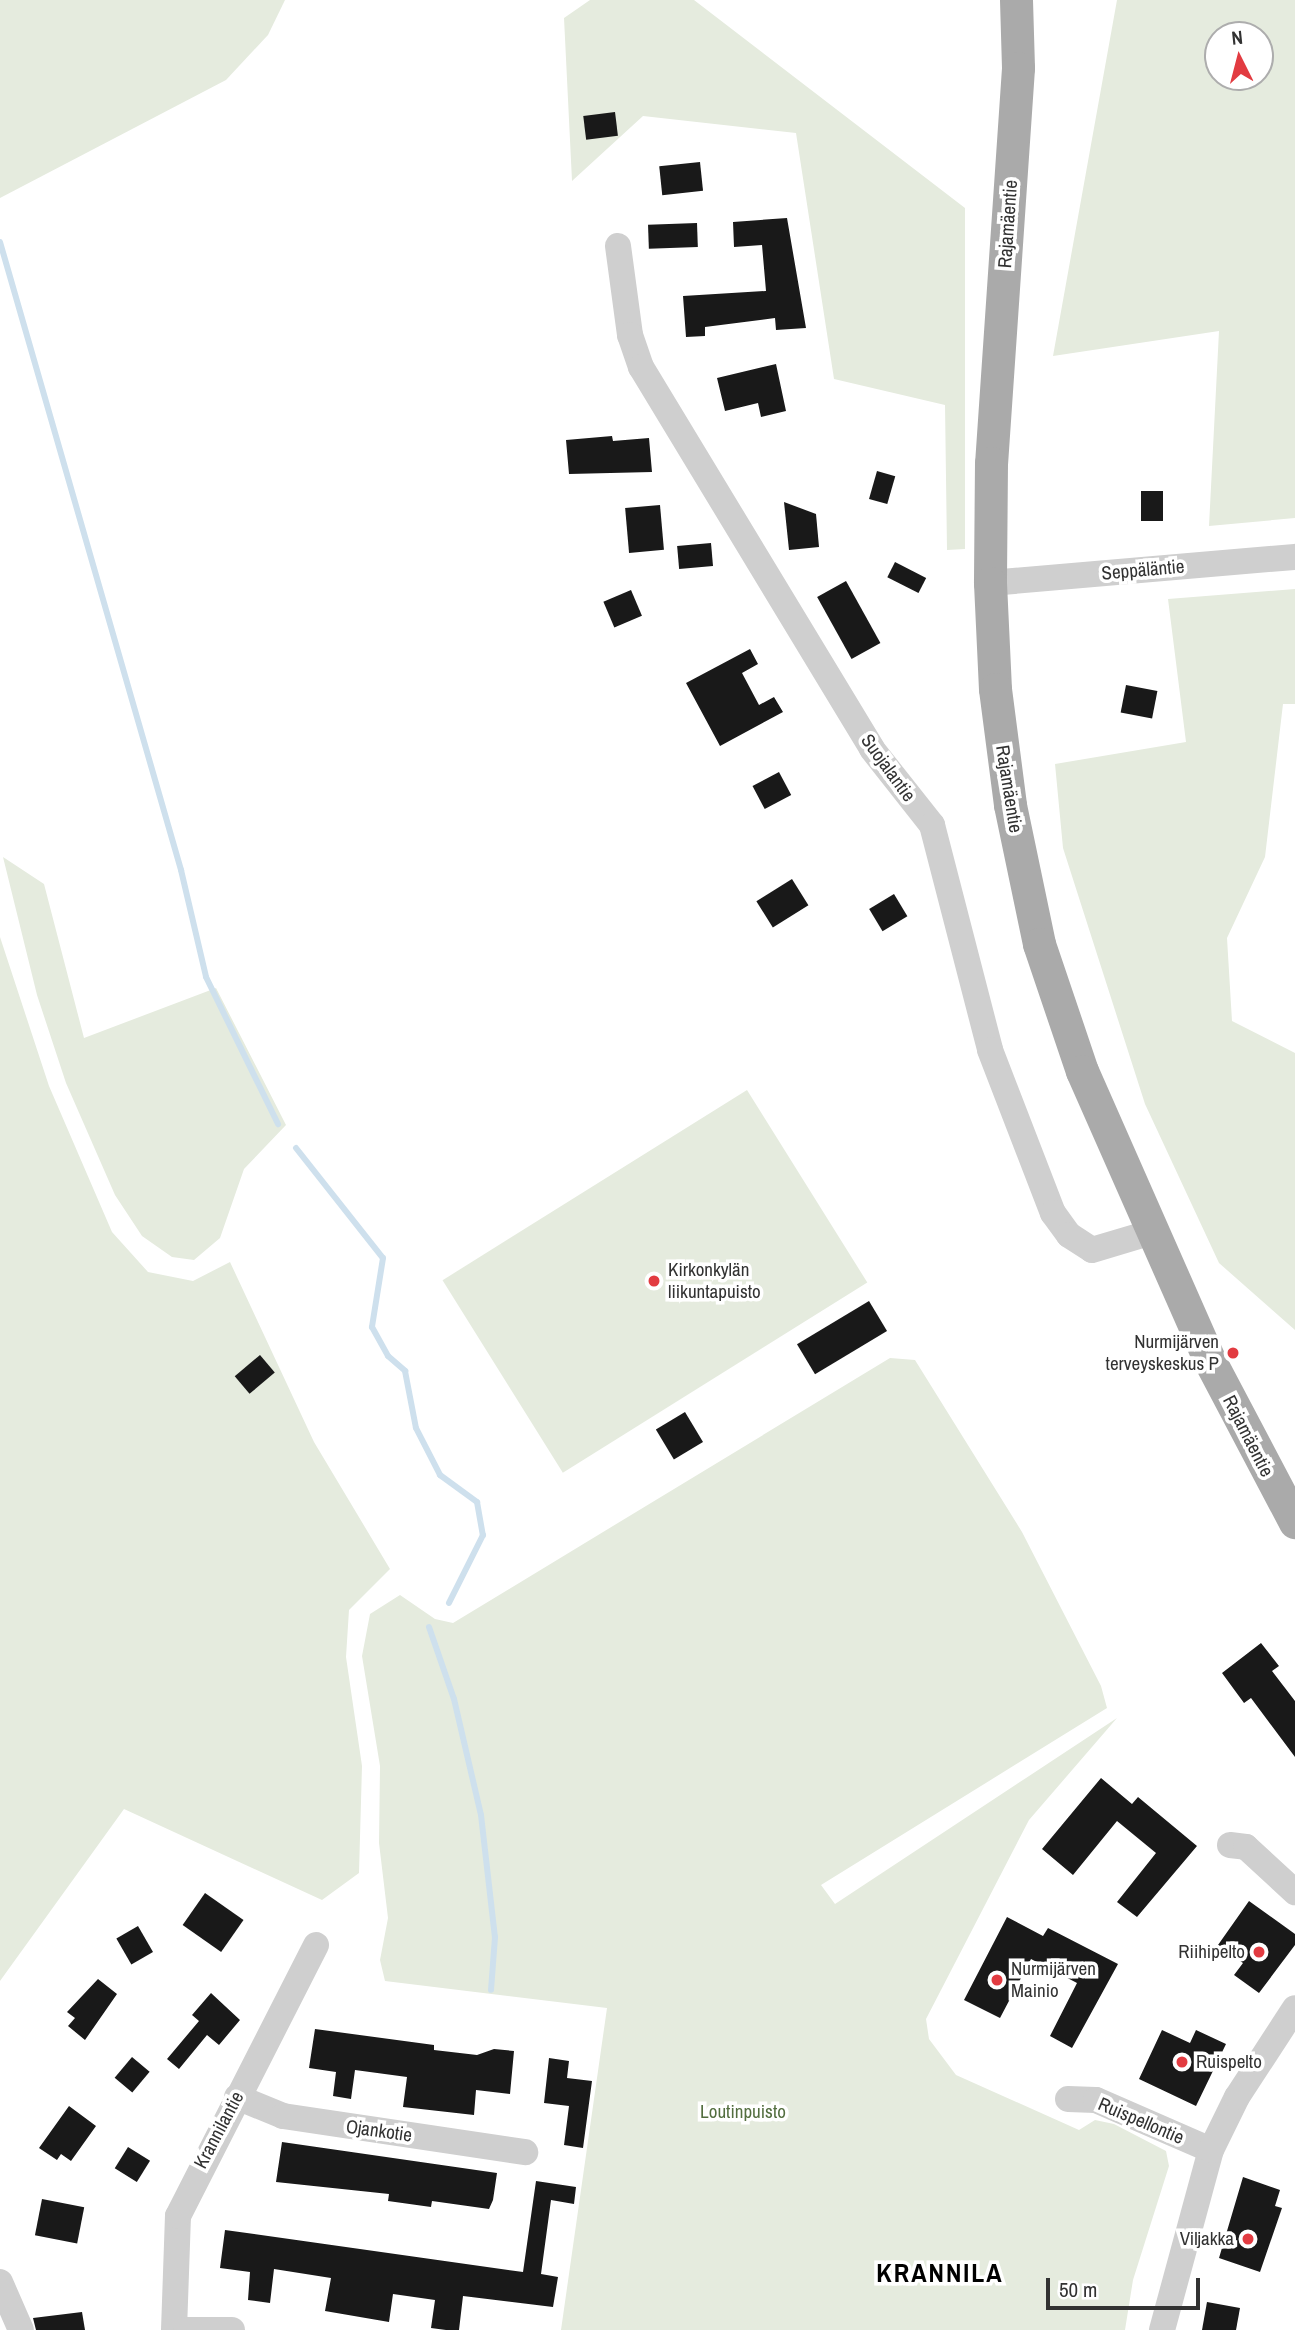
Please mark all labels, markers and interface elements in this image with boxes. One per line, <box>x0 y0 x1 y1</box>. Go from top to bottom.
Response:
north arrow <box>1204 21 1274 91</box>
text: N <box>1230 24 1244 51</box>
street label: Rajamäentie <box>994 179 1022 269</box>
street label: Seppäläntie <box>1101 555 1185 585</box>
street label: Suojalantie <box>856 730 920 806</box>
street label: Rajamäentie <box>991 744 1027 834</box>
place label: Kirkonkylän liikuntapuisto <box>668 1259 761 1303</box>
marker: Kirkonkylän liikuntapuisto <box>646 1273 662 1289</box>
place label: Nurmijärven terveyskeskus P <box>1106 1331 1219 1375</box>
marker: Nurmijärven terveyskeskus P <box>1225 1345 1241 1361</box>
street label: Rajamäentie <box>1218 1391 1278 1481</box>
place label: Riihipelto <box>1178 1941 1245 1963</box>
marker: Riihipelto <box>1251 1944 1267 1960</box>
place label: Nurmijärven Mainio <box>1011 1958 1096 2002</box>
marker: Nurmijärven Mainio <box>989 1972 1005 1988</box>
place label: Ruispelto <box>1196 2051 1262 2073</box>
marker: Ruispelto <box>1174 2054 1190 2070</box>
street label: Krannilantie <box>189 2088 249 2172</box>
street label: Ruispellontie <box>1095 2093 1187 2149</box>
park label: Loutinpuisto <box>700 2101 786 2123</box>
street label: Ojankotie <box>344 2115 414 2147</box>
place label: Viljakka <box>1180 2228 1234 2250</box>
marker: Viljakka <box>1240 2231 1256 2247</box>
district label: KRANNILA <box>877 2257 1003 2289</box>
scale bar <box>1050 2264 1204 2308</box>
text: 50 m <box>1059 2275 1097 2304</box>

